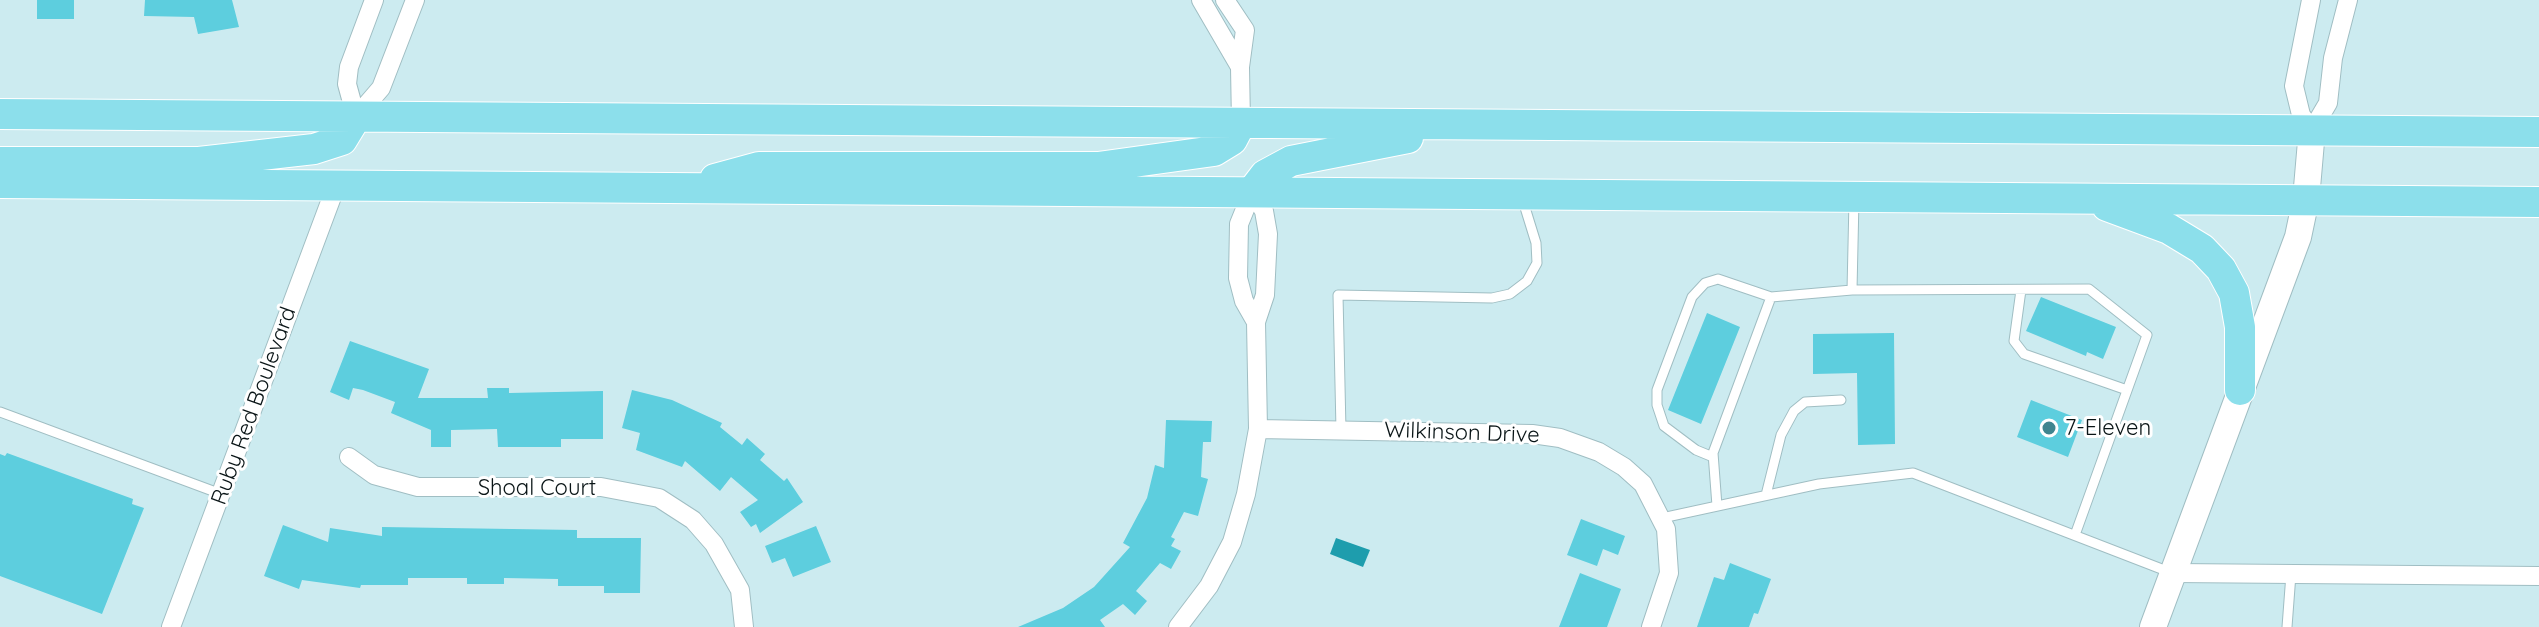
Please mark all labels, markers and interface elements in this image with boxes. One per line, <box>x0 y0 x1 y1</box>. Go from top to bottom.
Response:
street label: Ruby Red Boulevard <box>206 303 302 509</box>
place label: 7-Eleven <box>2065 415 2151 441</box>
street label: Wilkinson Drive <box>1384 417 1540 449</box>
marker: 7-Eleven <box>2040 419 2058 437</box>
street label: Shoal Court <box>478 475 596 501</box>

